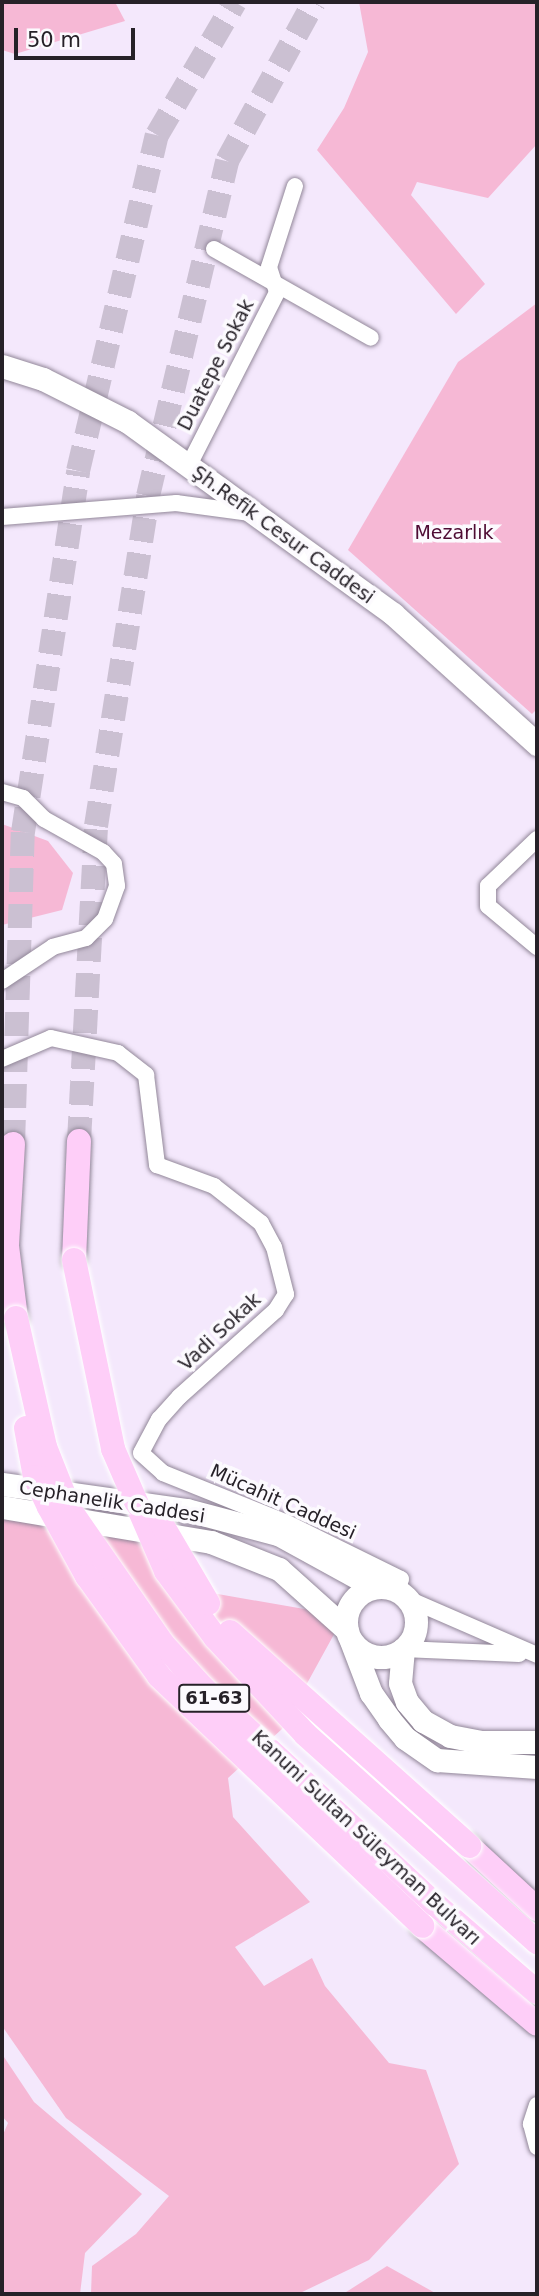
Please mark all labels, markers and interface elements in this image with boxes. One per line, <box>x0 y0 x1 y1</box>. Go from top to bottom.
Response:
scale bar <box>18 14 138 58</box>
text: 50 m <box>27 28 81 52</box>
street label: Duatepe Sokak <box>173 296 259 434</box>
street label: Şh.Refik Cesur Caddesi <box>187 461 379 609</box>
park label: Mezarlık <box>414 522 494 544</box>
street label: Vadi Sokak <box>174 1288 266 1376</box>
street label: Mücahit Caddesi <box>207 1460 359 1544</box>
street label: Cephanelik Caddesi <box>17 1476 207 1528</box>
road number: 61-63 <box>177 1684 251 1713</box>
street label: Kanuni Sultan Süleyman Bulvarı <box>247 1726 485 1950</box>

